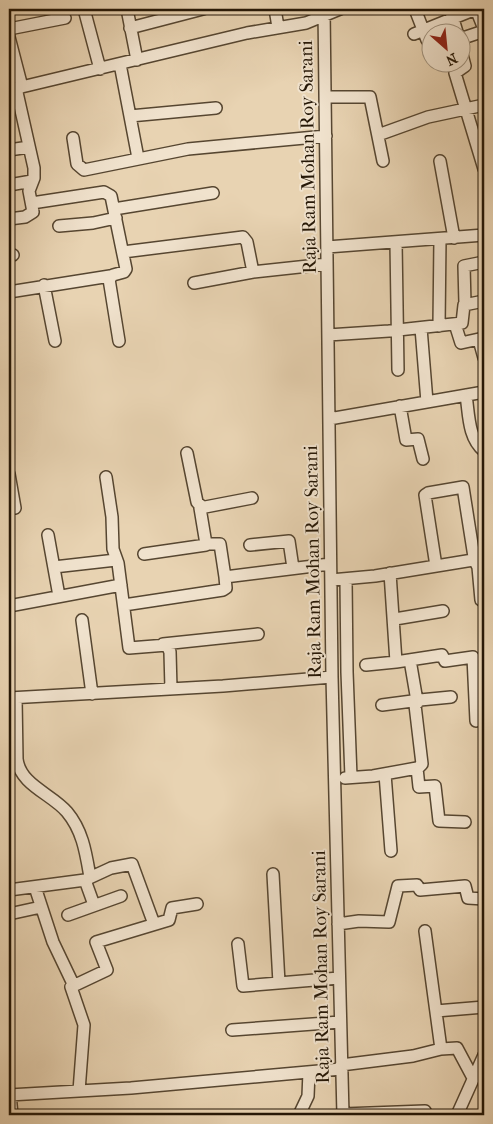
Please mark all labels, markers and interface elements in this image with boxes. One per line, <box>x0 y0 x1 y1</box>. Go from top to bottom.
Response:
north arrow <box>420 22 470 72</box>
street label: Raja Ram Mohan Roy Sarani <box>295 40 321 274</box>
text: N <box>443 49 460 69</box>
street label: Raja Ram Mohan Roy Sarani <box>300 445 326 679</box>
street label: Raja Ram Mohan Roy Sarani <box>308 850 334 1084</box>

